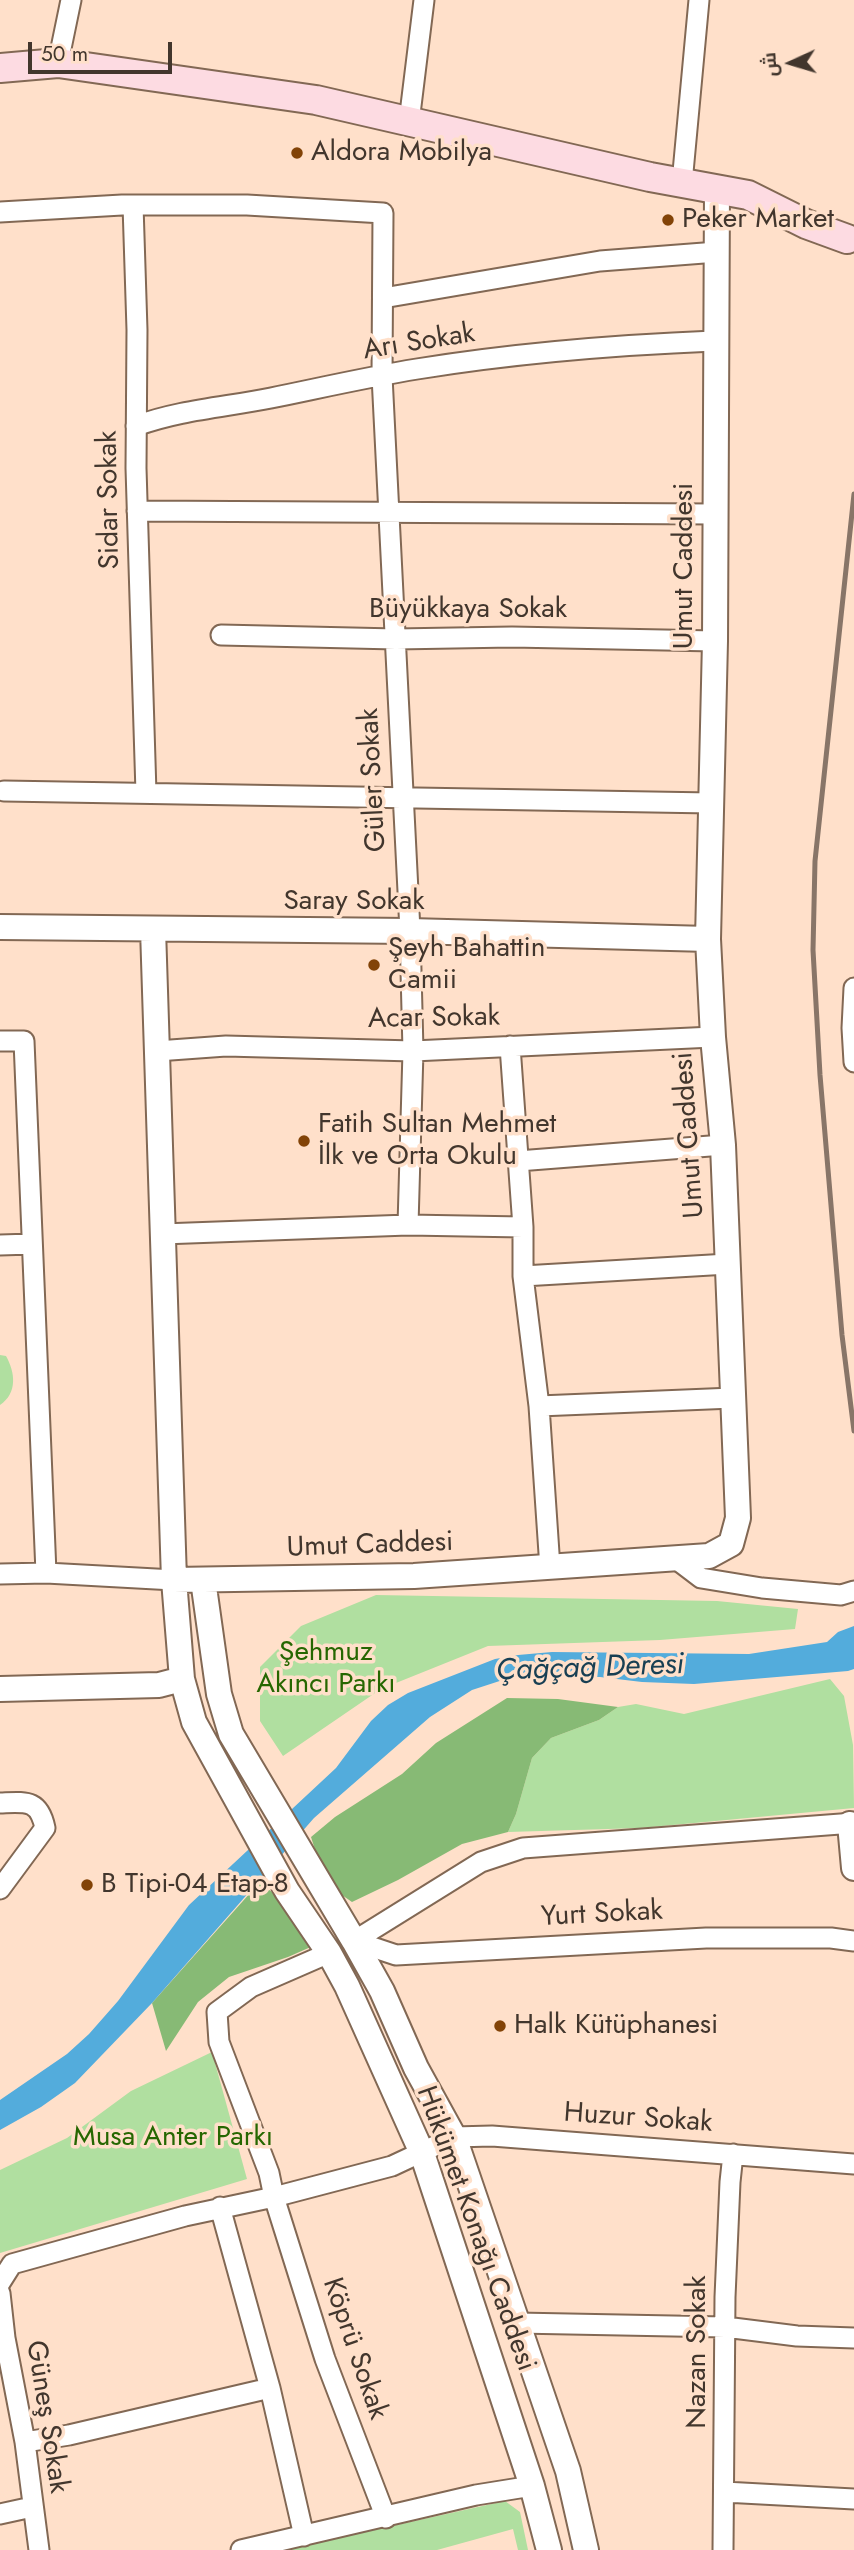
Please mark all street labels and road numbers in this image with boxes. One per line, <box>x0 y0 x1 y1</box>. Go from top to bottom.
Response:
street label: Arı Sokak <box>361 318 477 368</box>
street label: Sidar Sokak <box>92 430 128 570</box>
street label: Umut Caddesi <box>668 483 702 649</box>
street label: Büyükkaya Sokak <box>369 593 567 627</box>
street label: Güler Sokak <box>353 707 395 853</box>
street label: Saray Sokak <box>283 885 425 919</box>
street label: Acar Sokak <box>368 1001 500 1037</box>
street label: Umut Caddesi <box>667 1051 713 1219</box>
street label: Umut Caddesi <box>286 1526 454 1566</box>
street label: Yurt Sokak <box>540 1895 664 1935</box>
street label: Hükümet Konağı Caddesi <box>408 2082 542 2376</box>
street label: Huzur Sokak <box>563 2097 713 2141</box>
street label: Köprü Sokak <box>314 2274 394 2424</box>
street label: Nazan Sokak <box>681 2275 715 2429</box>
street label: Güneş Sokak <box>17 2338 75 2496</box>

